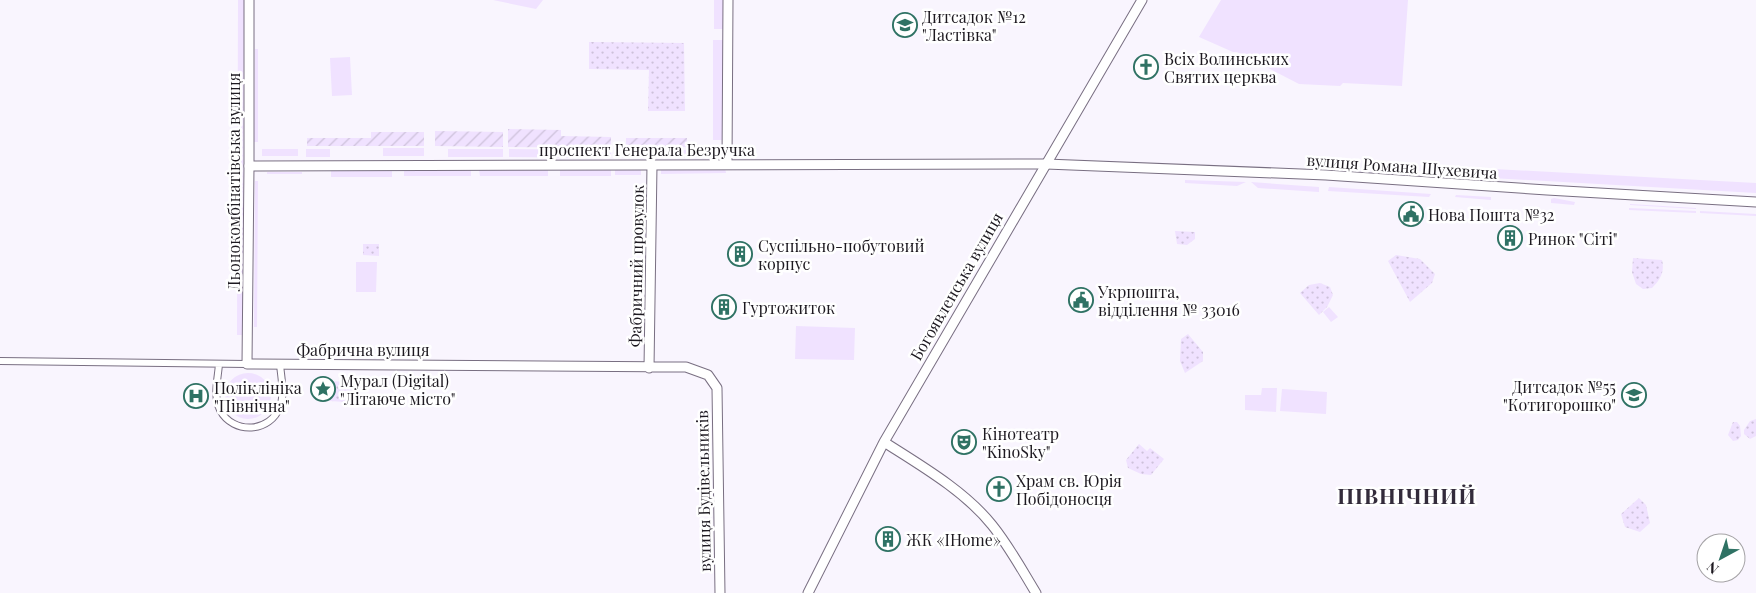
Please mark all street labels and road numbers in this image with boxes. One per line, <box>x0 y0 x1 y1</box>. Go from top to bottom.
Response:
street label: Льонокомбінатівська вулиця <box>223 72 244 292</box>
street label: проспект Генерала Безручка <box>539 139 755 160</box>
street label: вулиця Романа Шухевича <box>1306 149 1498 183</box>
street label: Фабричний провулок <box>624 185 648 347</box>
street label: Богоявленська вулиця <box>905 208 1007 364</box>
street label: Фабрична вулиця <box>297 339 430 360</box>
street label: вулиця Будівельників <box>691 410 715 572</box>

